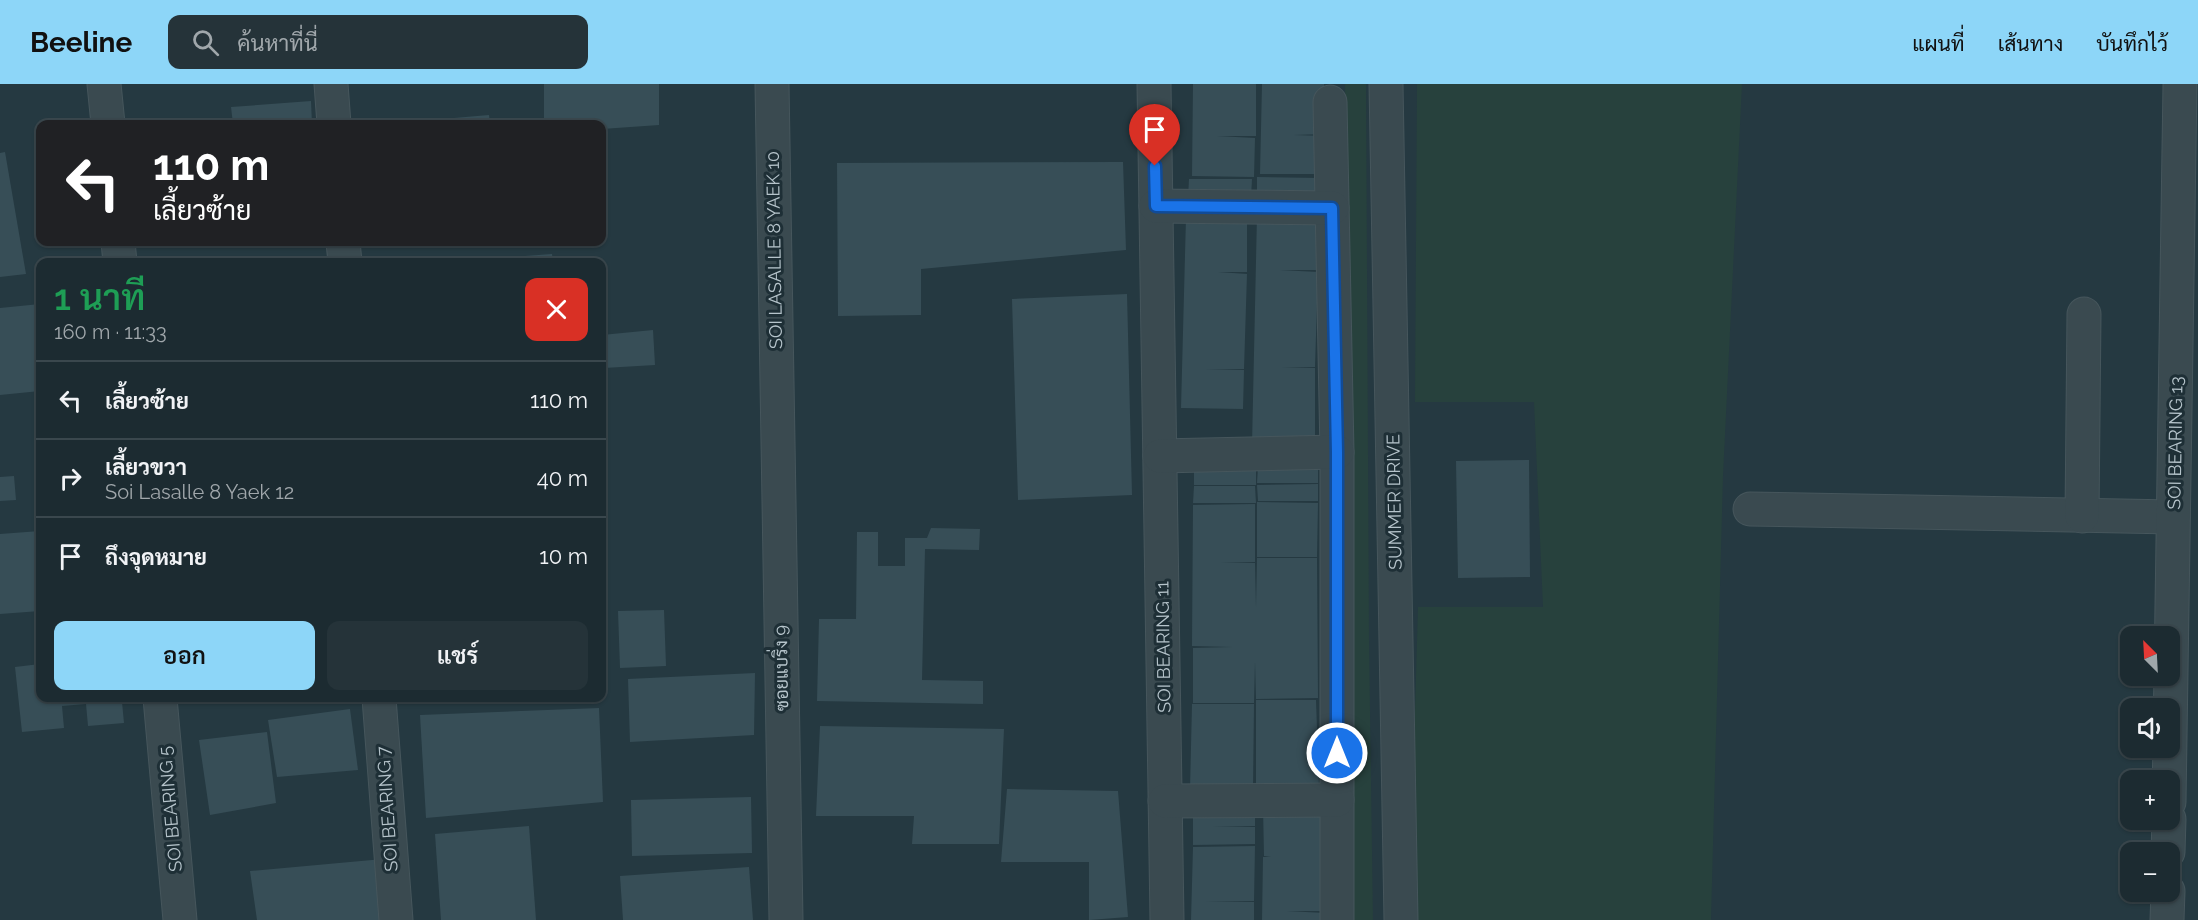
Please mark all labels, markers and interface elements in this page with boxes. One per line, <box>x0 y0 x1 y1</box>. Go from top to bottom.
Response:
search box <box>168 15 588 69</box>
text: Beeline <box>30 26 132 59</box>
icon: search <box>189 26 222 59</box>
text: ค้นหาที่นี่ <box>237 30 318 56</box>
text: แผนที่ <box>1912 31 1965 56</box>
text: เส้นทาง <box>1998 31 2063 56</box>
text: บันทึกไว้ <box>2096 31 2168 56</box>
pin <box>1129 104 1180 166</box>
icon: arrive <box>1138 113 1171 146</box>
text: 110 m <box>153 141 269 190</box>
icon: left <box>54 144 132 222</box>
street label: SOI LASALLE 8 YAEK 10 <box>762 151 786 349</box>
text: เลี้ยวซ้าย <box>153 195 251 226</box>
text: 1 นาที <box>54 276 145 318</box>
button: close <box>525 278 588 341</box>
text: 160 m · 11:33 <box>54 320 167 344</box>
street label: SOI BEARING 13 <box>2163 376 2187 510</box>
icon: left <box>54 384 87 417</box>
text: 110 m <box>530 387 588 413</box>
text: เลี้ยวซ้าย <box>105 388 189 414</box>
street label: SUMMER DRIVE <box>1382 434 1406 570</box>
text: เลี้ยวขวา <box>105 454 187 480</box>
icon: right <box>54 462 87 495</box>
text: 40 m <box>537 465 588 491</box>
text: Soi Lasalle 8 Yaek 12 <box>105 480 294 504</box>
icon: arrive <box>54 540 87 573</box>
text: 10 m <box>539 543 588 569</box>
text: ถึงจุดหมาย <box>105 544 207 570</box>
street label: SOI BEARING 11 <box>1151 581 1175 713</box>
button: ออก <box>54 621 315 690</box>
button: แชร์ <box>327 621 588 690</box>
street label: ซอยแบริ่ง 9 <box>766 625 792 711</box>
north arrow <box>2120 626 2180 686</box>
map controls <box>2120 626 2180 902</box>
button: sound <box>2120 698 2180 758</box>
position arrow <box>1305 721 1369 785</box>
street label: SOI BEARING 5 <box>154 745 186 873</box>
street label: SOI BEARING 7 <box>372 745 402 873</box>
button: + <box>2120 770 2180 830</box>
button: − <box>2120 842 2180 902</box>

